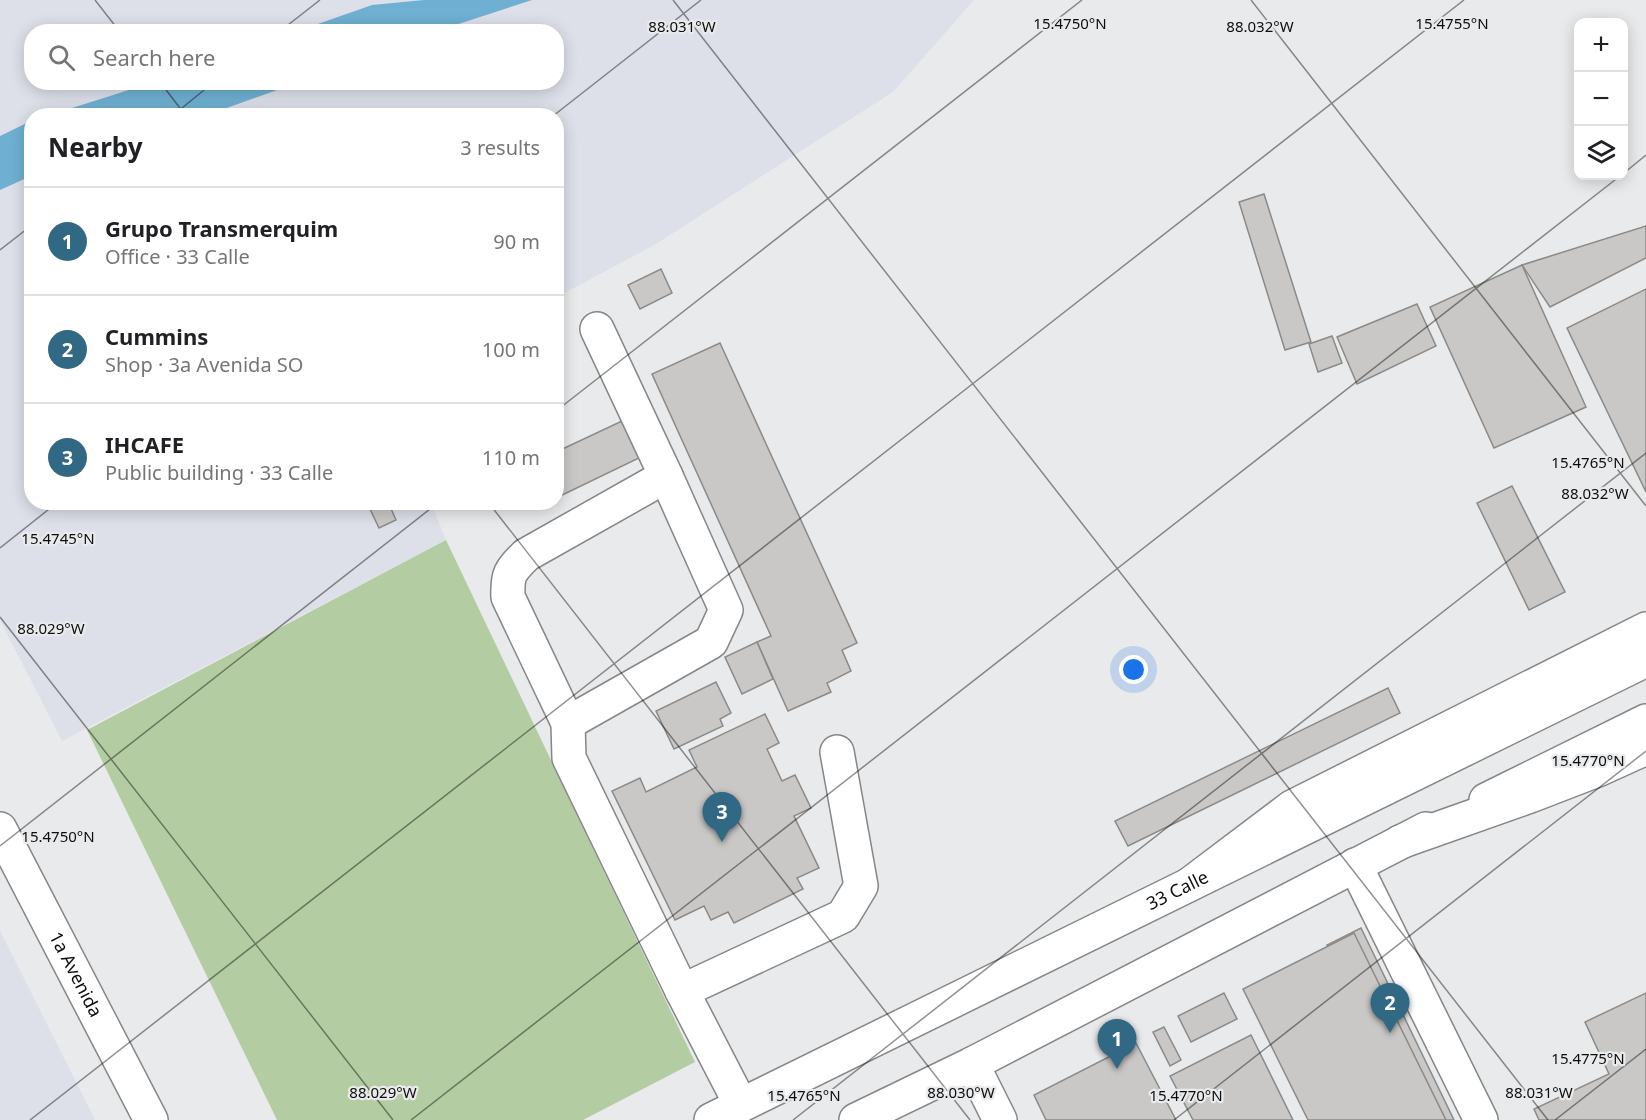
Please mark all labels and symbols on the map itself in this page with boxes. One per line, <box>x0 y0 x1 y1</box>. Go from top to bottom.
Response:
text: 15.4750°N <box>1033 13 1107 33</box>
text: 15.4755°N <box>1415 13 1489 33</box>
text: 88.031°W <box>648 16 716 36</box>
text: 88.032°W <box>1226 16 1294 36</box>
text: 15.4765°N <box>1551 452 1625 472</box>
text: 88.032°W <box>1561 483 1629 503</box>
text: 15.4745°N <box>21 528 95 548</box>
text: 88.029°W <box>17 618 85 638</box>
your location <box>1119 655 1148 684</box>
text: 15.4770°N <box>1551 750 1625 770</box>
pin: 3 <box>702 792 742 842</box>
text: 15.4750°N <box>21 826 95 846</box>
street label: 33 Calle <box>1142 864 1212 915</box>
street label: 1a Avenida <box>44 927 108 1021</box>
pin: 2 <box>1370 984 1410 1033</box>
pin: 1 <box>1098 1020 1136 1069</box>
text: 15.4775°N <box>1551 1048 1625 1068</box>
text: 88.029°W <box>349 1082 417 1102</box>
text: 88.030°W <box>927 1082 995 1102</box>
text: 88.031°W <box>1505 1082 1573 1102</box>
text: 15.4765°N <box>767 1085 841 1105</box>
text: 15.4770°N <box>1149 1085 1223 1105</box>

